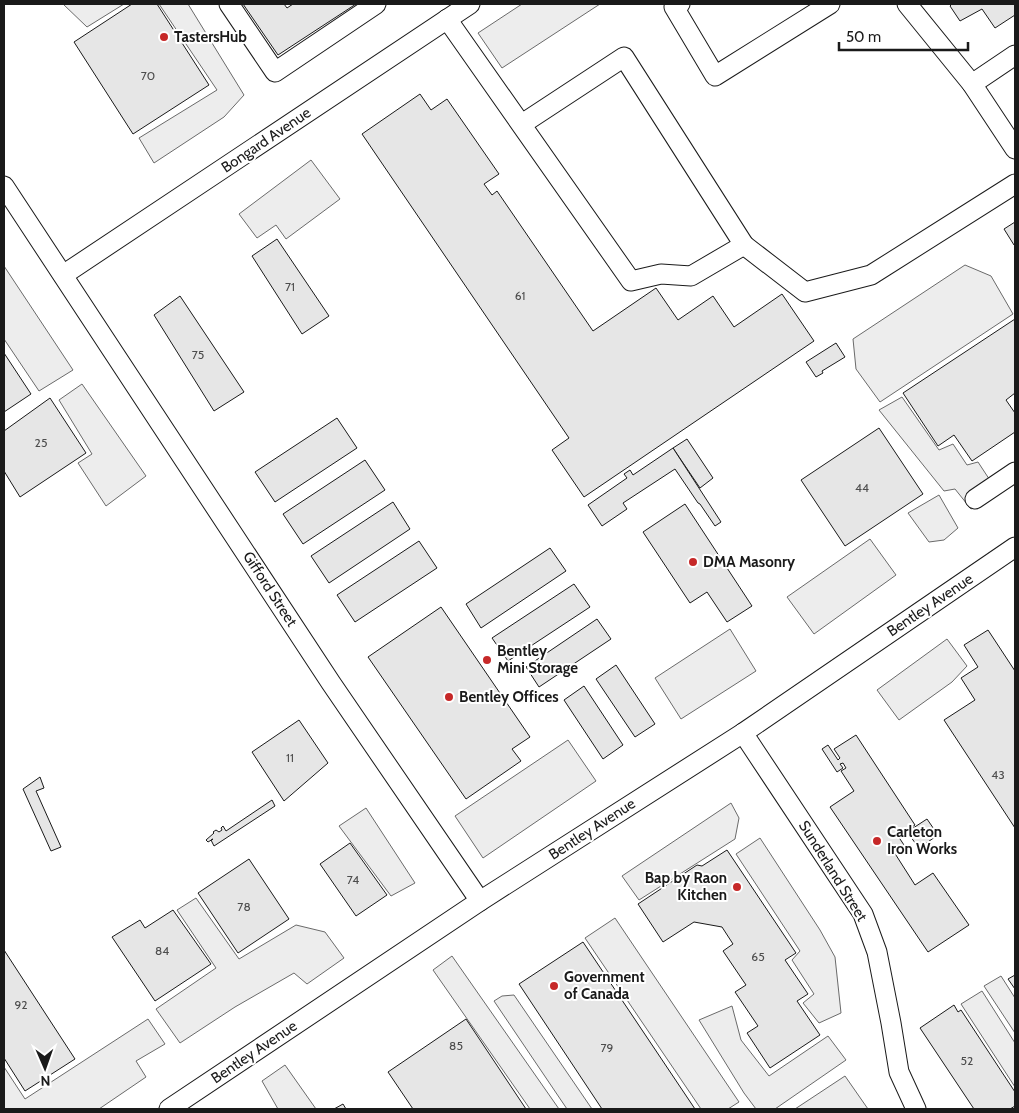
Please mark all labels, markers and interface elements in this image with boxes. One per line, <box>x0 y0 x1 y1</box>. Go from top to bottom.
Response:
scale bar <box>839 20 968 52</box>
place label: TastersHub <box>174 28 247 46</box>
text: 50 m <box>846 28 881 46</box>
marker: TastersHub <box>158 31 170 43</box>
house number: 70 <box>141 68 155 83</box>
street label: Bongard Avenue <box>218 103 314 177</box>
house number: 71 <box>285 279 295 294</box>
house number: 61 <box>515 288 525 303</box>
house number: 75 <box>192 347 204 362</box>
house number: 25 <box>35 435 47 450</box>
house number: 44 <box>855 480 869 495</box>
street label: Gifford Street <box>239 548 301 630</box>
place label: DMA Masonry <box>703 553 796 571</box>
marker: DMA Masonry <box>687 556 699 568</box>
street label: Bentley Avenue <box>884 570 977 640</box>
place label: Bentley Mini Storage <box>497 642 578 677</box>
marker: Bentley Mini Storage <box>481 654 493 666</box>
place label: Bentley Offices <box>459 688 559 706</box>
marker: Bentley Offices <box>443 691 455 703</box>
house number: 11 <box>286 750 294 765</box>
house number: 43 <box>991 767 1005 782</box>
street label: Bentley Avenue <box>545 794 639 864</box>
street label: Sunderland Street <box>795 817 871 925</box>
place label: Carleton Iron Works <box>887 823 957 858</box>
marker: Carleton Iron Works <box>871 835 883 847</box>
place label: Bap by Raon Kitchen <box>645 869 727 904</box>
house number: 74 <box>347 872 359 887</box>
marker: Bap by Raon Kitchen <box>731 881 743 893</box>
house number: 78 <box>237 899 251 914</box>
house number: 84 <box>155 943 169 958</box>
house number: 65 <box>751 949 765 964</box>
place label: Government of Canada <box>564 968 645 1003</box>
marker: Government of Canada <box>548 980 560 992</box>
house number: 92 <box>14 997 28 1012</box>
street label: Bentley Avenue <box>208 1017 301 1087</box>
house number: 85 <box>449 1038 463 1053</box>
house number: 79 <box>601 1040 614 1055</box>
north arrow <box>20 1043 70 1093</box>
house number: 52 <box>961 1053 973 1068</box>
text: N <box>40 1072 51 1090</box>

